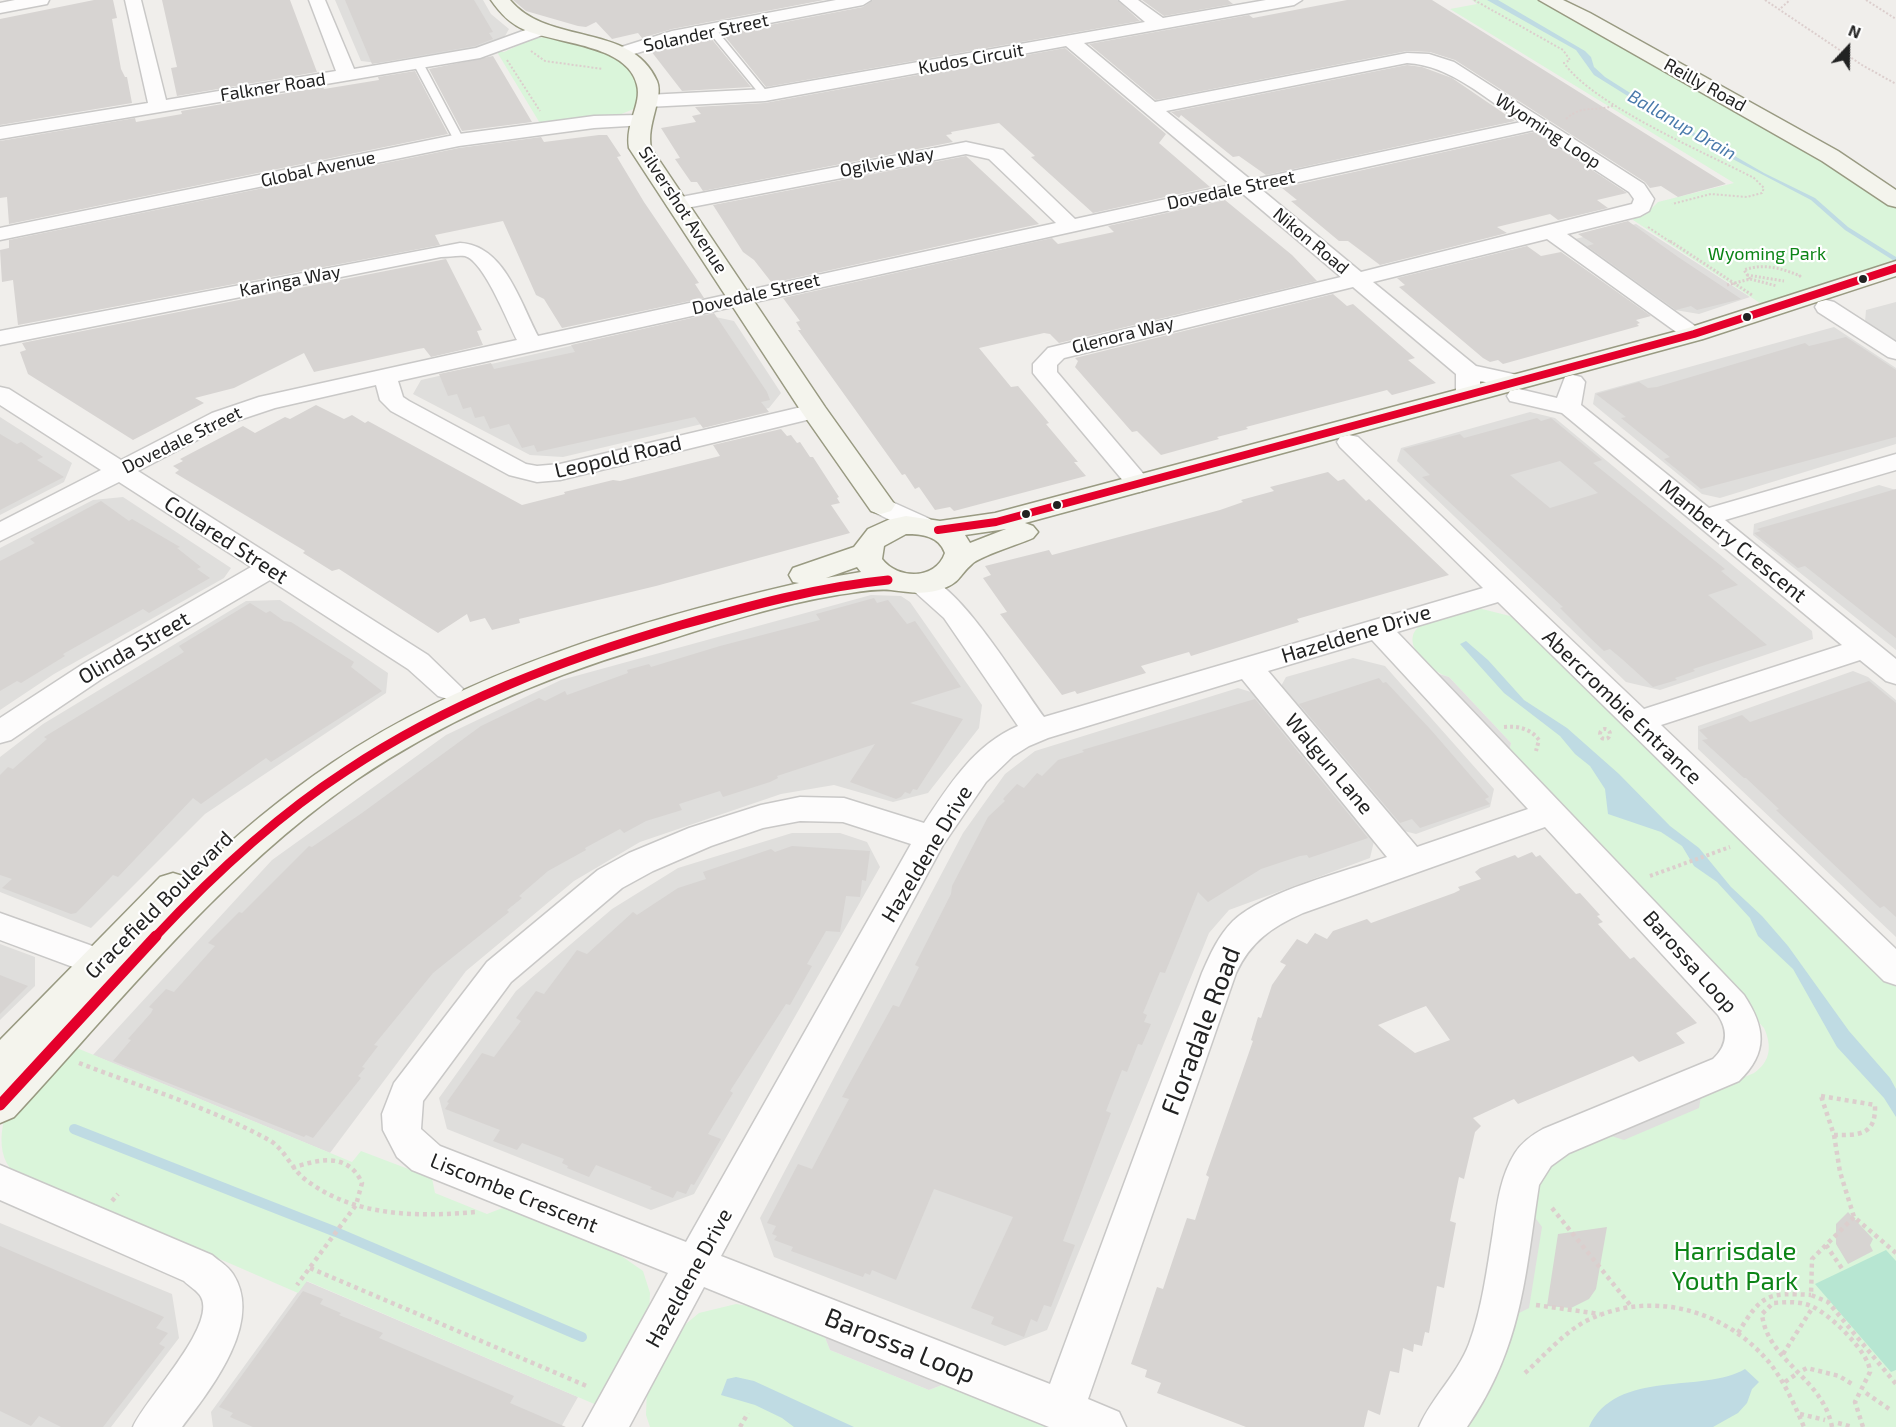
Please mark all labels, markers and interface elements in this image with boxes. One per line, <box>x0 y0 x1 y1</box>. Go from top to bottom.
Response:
street label: Solander Street <box>642 9 770 57</box>
north arrow <box>1818 18 1878 78</box>
text: N <box>1846 20 1864 42</box>
street label: Kudos Circuit <box>917 39 1025 79</box>
street label: Reilly Road <box>1660 54 1750 116</box>
street label: Falkner Road <box>219 68 327 106</box>
water label: Ballanup Drain <box>1624 85 1740 165</box>
street label: Wyoming Loop <box>1491 89 1605 173</box>
street label: Ogilvie Way <box>838 142 936 182</box>
street label: Silvershot Avenue <box>634 143 732 277</box>
street label: Global Avenue <box>259 146 377 192</box>
street label: Dovedale Street <box>1165 166 1297 214</box>
street label: Nikon Road <box>1269 203 1353 279</box>
park label: Wyoming Park <box>1708 243 1826 265</box>
street label: Karinga Way <box>238 261 342 301</box>
street label: Dovedale Street <box>690 269 822 319</box>
unlabelled marker <box>1857 273 1869 285</box>
unlabelled marker <box>1741 311 1753 323</box>
street label: Glenora Way <box>1070 312 1176 358</box>
street label: Dovedale Street <box>119 402 245 478</box>
street label: Leopold Road <box>552 430 684 484</box>
street label: Manberry Crescent <box>1654 474 1812 608</box>
street label: Collared Street <box>159 491 293 589</box>
unlabelled marker <box>1051 499 1063 511</box>
unlabelled marker <box>1020 508 1032 520</box>
street label: Hazeldene Drive <box>1278 599 1434 669</box>
street label: Olinda Street <box>74 606 194 690</box>
street label: Abercrombie Entrance <box>1537 624 1707 790</box>
street label: Walgun Lane <box>1280 708 1378 820</box>
street label: Hazeldene Drive <box>876 781 978 927</box>
street label: Gracefield Boulevard <box>80 826 238 984</box>
street label: Barossa Loop <box>1637 906 1743 1018</box>
street label: Floradale Road <box>1155 942 1247 1120</box>
street label: Liscombe Crescent <box>426 1148 602 1238</box>
street label: Hazeldene Drive <box>640 1204 738 1352</box>
park label: Harrisdale Youth Park <box>1672 1235 1798 1296</box>
street label: Barossa Loop <box>820 1302 980 1390</box>

